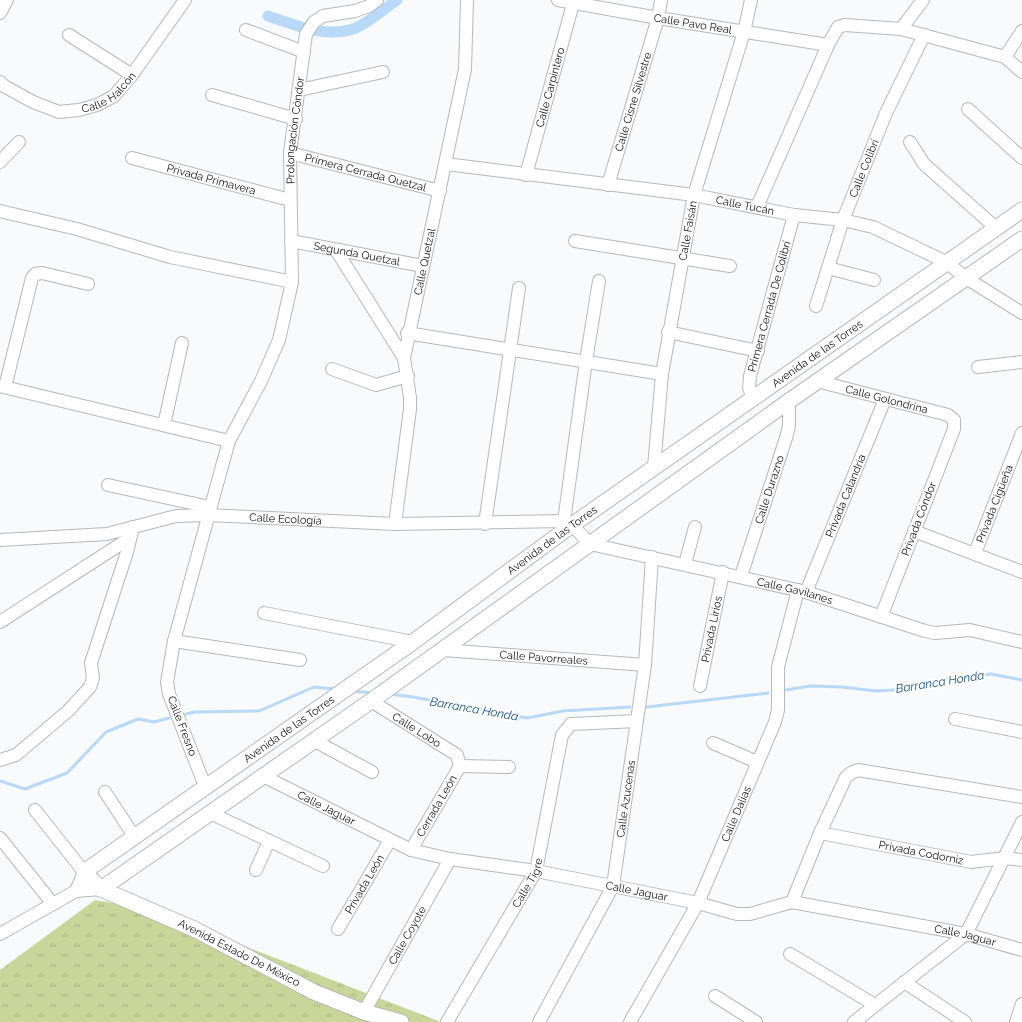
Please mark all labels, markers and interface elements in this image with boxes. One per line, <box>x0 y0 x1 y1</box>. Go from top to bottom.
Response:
street label: Calle Pavo Real <box>653 11 733 36</box>
street label: Calle Carpintero <box>533 45 567 129</box>
street label: Calle Cisne Silvestre <box>612 50 654 153</box>
street label: Calle Halcón <box>80 69 138 116</box>
street label: Prolongación Cóndor <box>283 76 307 184</box>
street label: Calle Colibrí <box>846 137 882 199</box>
street label: Primera Cerrada Quetzal <box>303 150 428 194</box>
street label: Privada Primavera <box>165 161 257 197</box>
street label: Calle Tucán <box>715 193 775 217</box>
street label: Calle Faisán <box>676 200 699 262</box>
street label: Calle Quetzal <box>411 227 438 296</box>
street label: Segunda Quetzal <box>312 239 401 268</box>
street label: Primera Cerrada De Colibrí <box>745 239 793 373</box>
street label: Avenida de las Torres <box>769 317 865 390</box>
street label: Calle Golondrina <box>844 382 929 416</box>
street label: Privada Calandria <box>823 452 868 539</box>
street label: Calle Durazno <box>752 453 787 525</box>
street label: Privada Cigüeña <box>973 463 1015 545</box>
street label: Privada Cóndor <box>899 480 939 558</box>
street label: Avenida de las Torres <box>505 503 600 577</box>
street label: Calle Ecología <box>249 511 322 527</box>
street label: Calle Gavilanes <box>756 575 835 607</box>
street label: Privada Lirios <box>698 595 725 664</box>
street label: Calle Pavorreales <box>499 648 588 667</box>
water label: Barranca Honda <box>895 668 985 696</box>
street label: Avenida de las Torres <box>241 692 337 765</box>
street label: Calle Fresno <box>165 694 200 758</box>
water label: Barranca Honda <box>429 694 519 724</box>
street label: Calle Lobo <box>390 710 444 750</box>
street label: Calle Azucenas <box>614 759 638 838</box>
street label: Cerrada León <box>414 773 460 839</box>
street label: Calle Dalias <box>718 784 754 844</box>
street label: Calle Jaguar <box>295 788 358 828</box>
street label: Privada Codorniz <box>878 838 965 867</box>
street label: Privada León <box>342 852 387 916</box>
street label: Calle Tigre <box>509 856 545 910</box>
street label: Calle Jaguar <box>605 878 669 903</box>
street label: Calle Coyote <box>386 903 429 967</box>
street label: Avenida Estado De México <box>176 917 302 990</box>
street label: Calle Jaguar <box>933 922 998 949</box>

